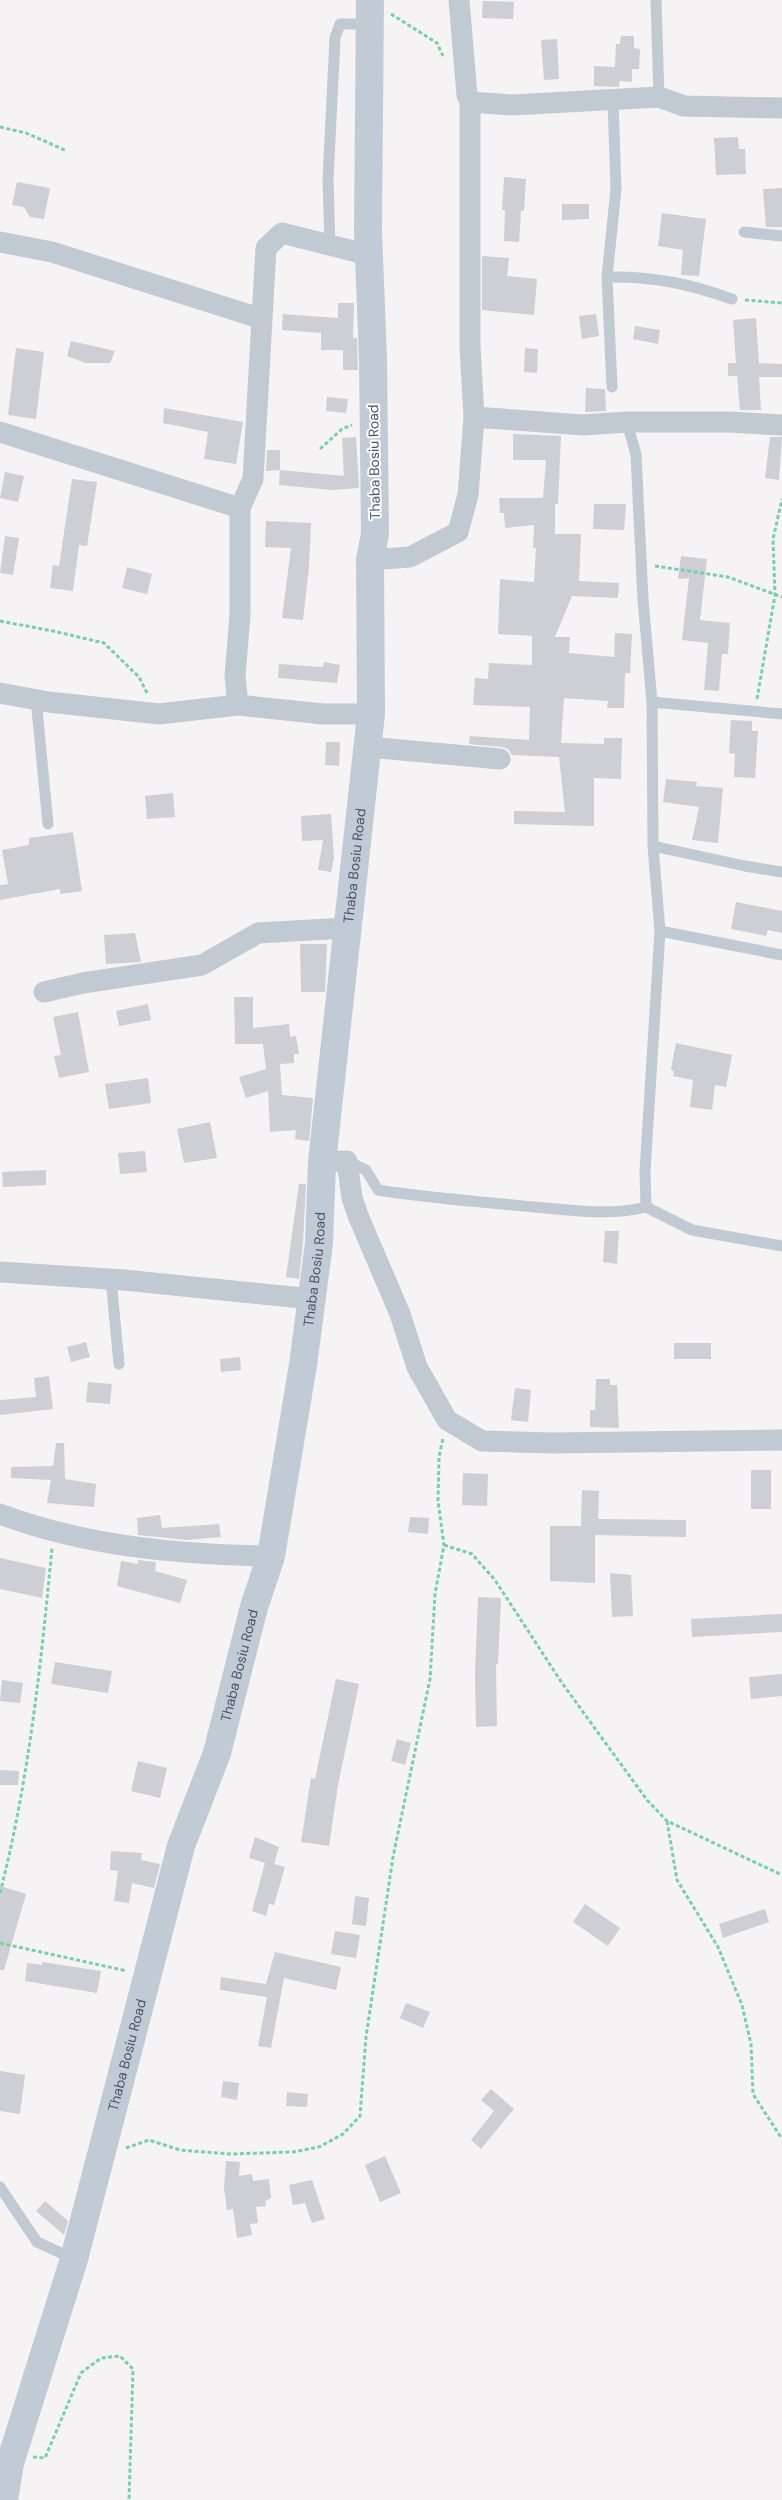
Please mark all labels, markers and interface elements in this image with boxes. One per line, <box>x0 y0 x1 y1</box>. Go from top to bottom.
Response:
street label: Thaba Bosiu Road <box>364 404 384 520</box>
street label: Thaba Bosiu Road <box>339 807 370 924</box>
street label: Thaba Bosiu Road <box>299 1212 329 1328</box>
street label: Thaba Bosiu Road <box>216 1607 262 1723</box>
street label: Thaba Bosiu Road <box>104 1997 150 2113</box>

